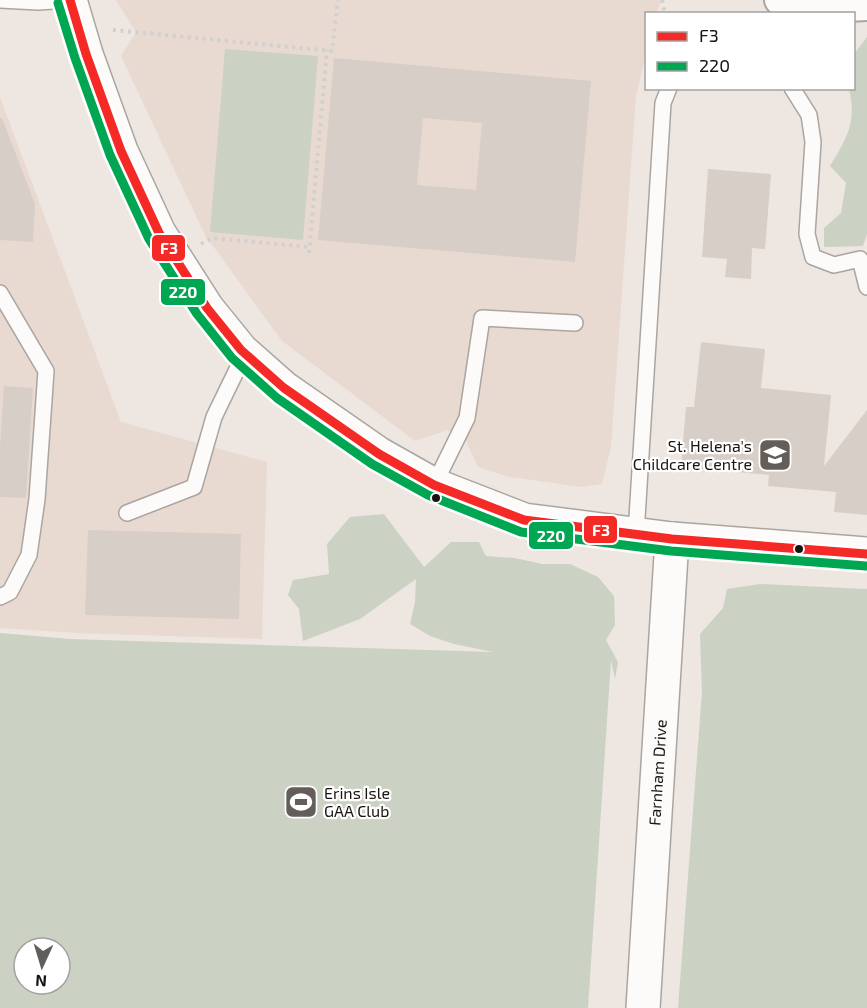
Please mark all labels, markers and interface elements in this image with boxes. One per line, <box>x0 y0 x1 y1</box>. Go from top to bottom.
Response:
legend <box>645 12 855 90</box>
text: F3 <box>699 24 719 46</box>
text: 220 <box>699 54 730 76</box>
line badge: F3 <box>151 234 186 262</box>
text: F3 <box>160 238 178 257</box>
line badge: 220 <box>160 278 206 306</box>
text: 220 <box>169 282 197 301</box>
place label: St. Helena's Childcare Centre <box>633 436 752 473</box>
school or university icon: St. Helena's Childcare Centre <box>757 437 793 473</box>
unlabelled marker <box>430 492 442 504</box>
line badge: F3 <box>583 515 618 544</box>
text: F3 <box>592 520 610 539</box>
line badge: 220 <box>528 521 574 550</box>
text: 220 <box>537 526 565 545</box>
unlabelled marker <box>793 543 805 555</box>
street label: Farnham Drive <box>644 719 670 826</box>
place label: Erins Isle GAA Club <box>324 783 390 820</box>
sports icon: Erins Isle GAA Club <box>283 784 319 820</box>
north arrow <box>12 936 72 996</box>
text: N <box>34 972 47 991</box>

